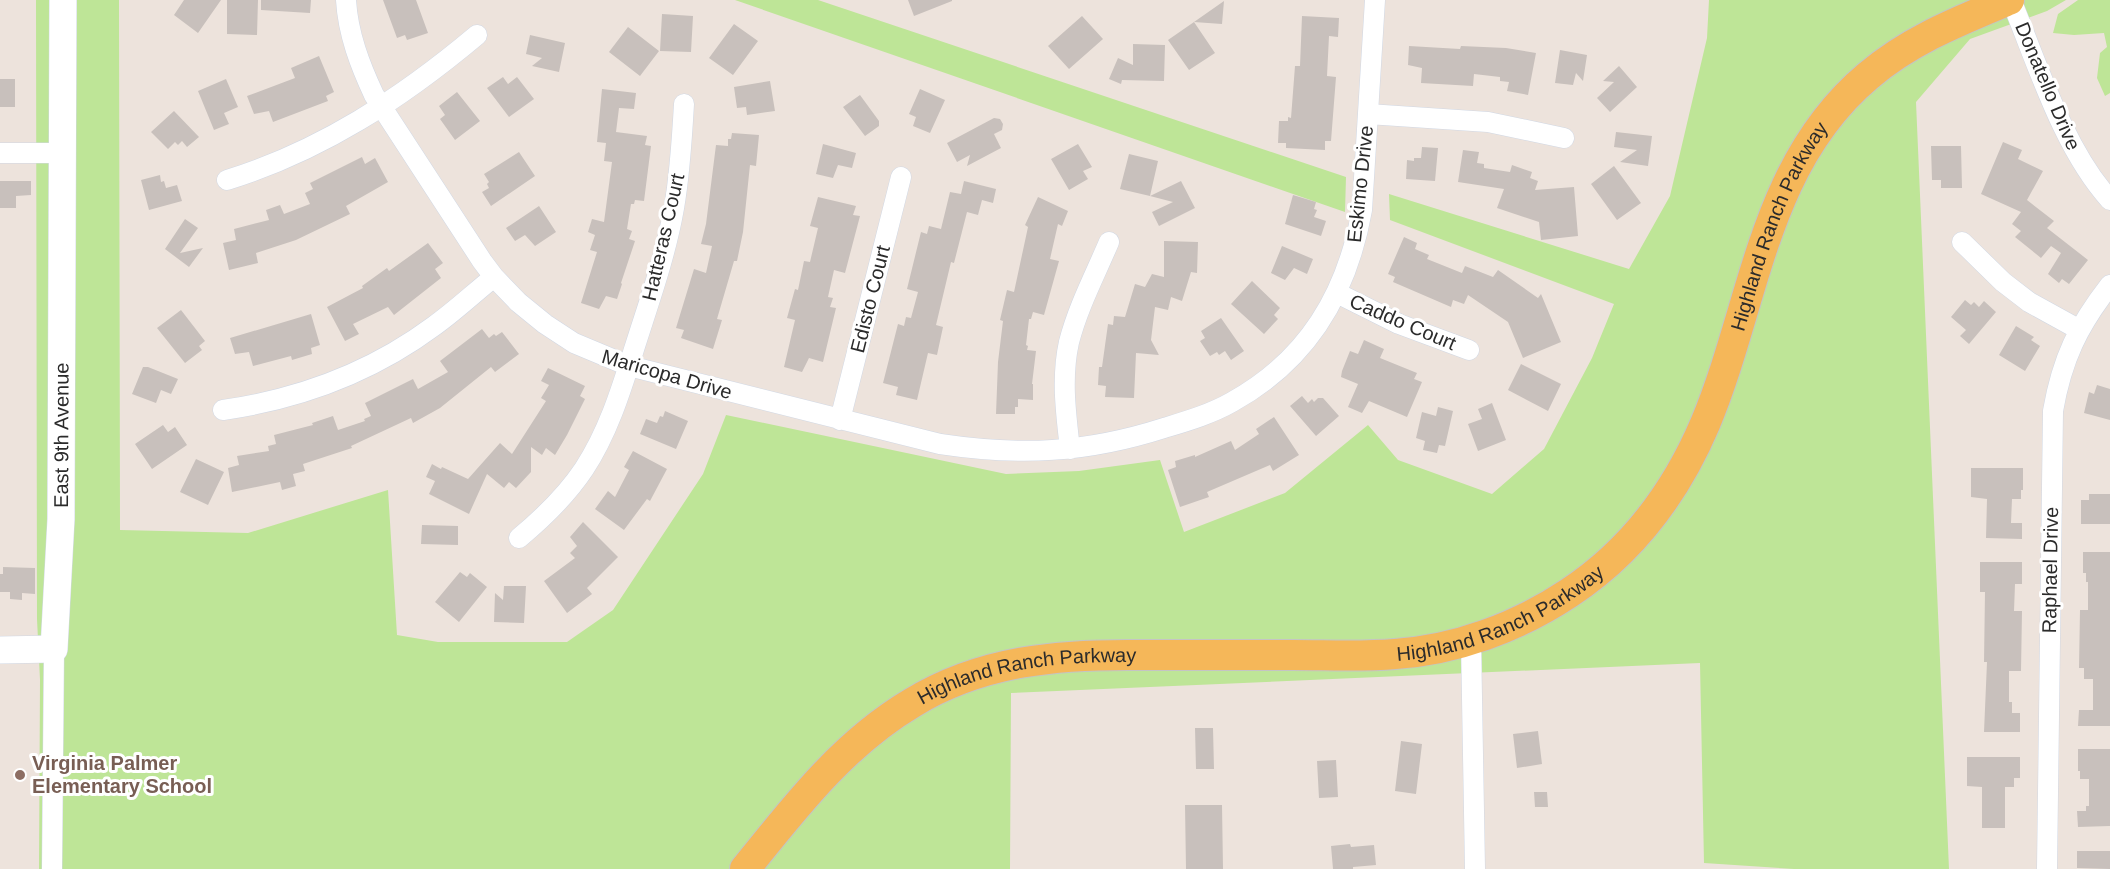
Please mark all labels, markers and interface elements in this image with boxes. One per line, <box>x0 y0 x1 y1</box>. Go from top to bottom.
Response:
street label: Donatello Drive <box>2011 19 2085 153</box>
street label: Highland Ranch Parkway <box>1727 118 1832 333</box>
street label: Eskimo Drive <box>1343 124 1377 244</box>
street label: Hatteras Court <box>638 171 688 303</box>
street label: Edisto Court <box>846 243 894 355</box>
street label: Caddo Court <box>1347 290 1460 354</box>
street label: Maricopa Drive <box>599 345 735 403</box>
street label: East 9th Avenue <box>50 362 73 508</box>
street label: Raphael Drive <box>2038 506 2062 634</box>
street label: Highland Ranch Parkway <box>1395 561 1608 665</box>
street label: Highland Ranch Parkway <box>913 644 1136 709</box>
place label: Virginia Palmer Elementary School <box>32 752 212 797</box>
marker: Virginia Palmer Elementary School <box>13 768 27 782</box>

